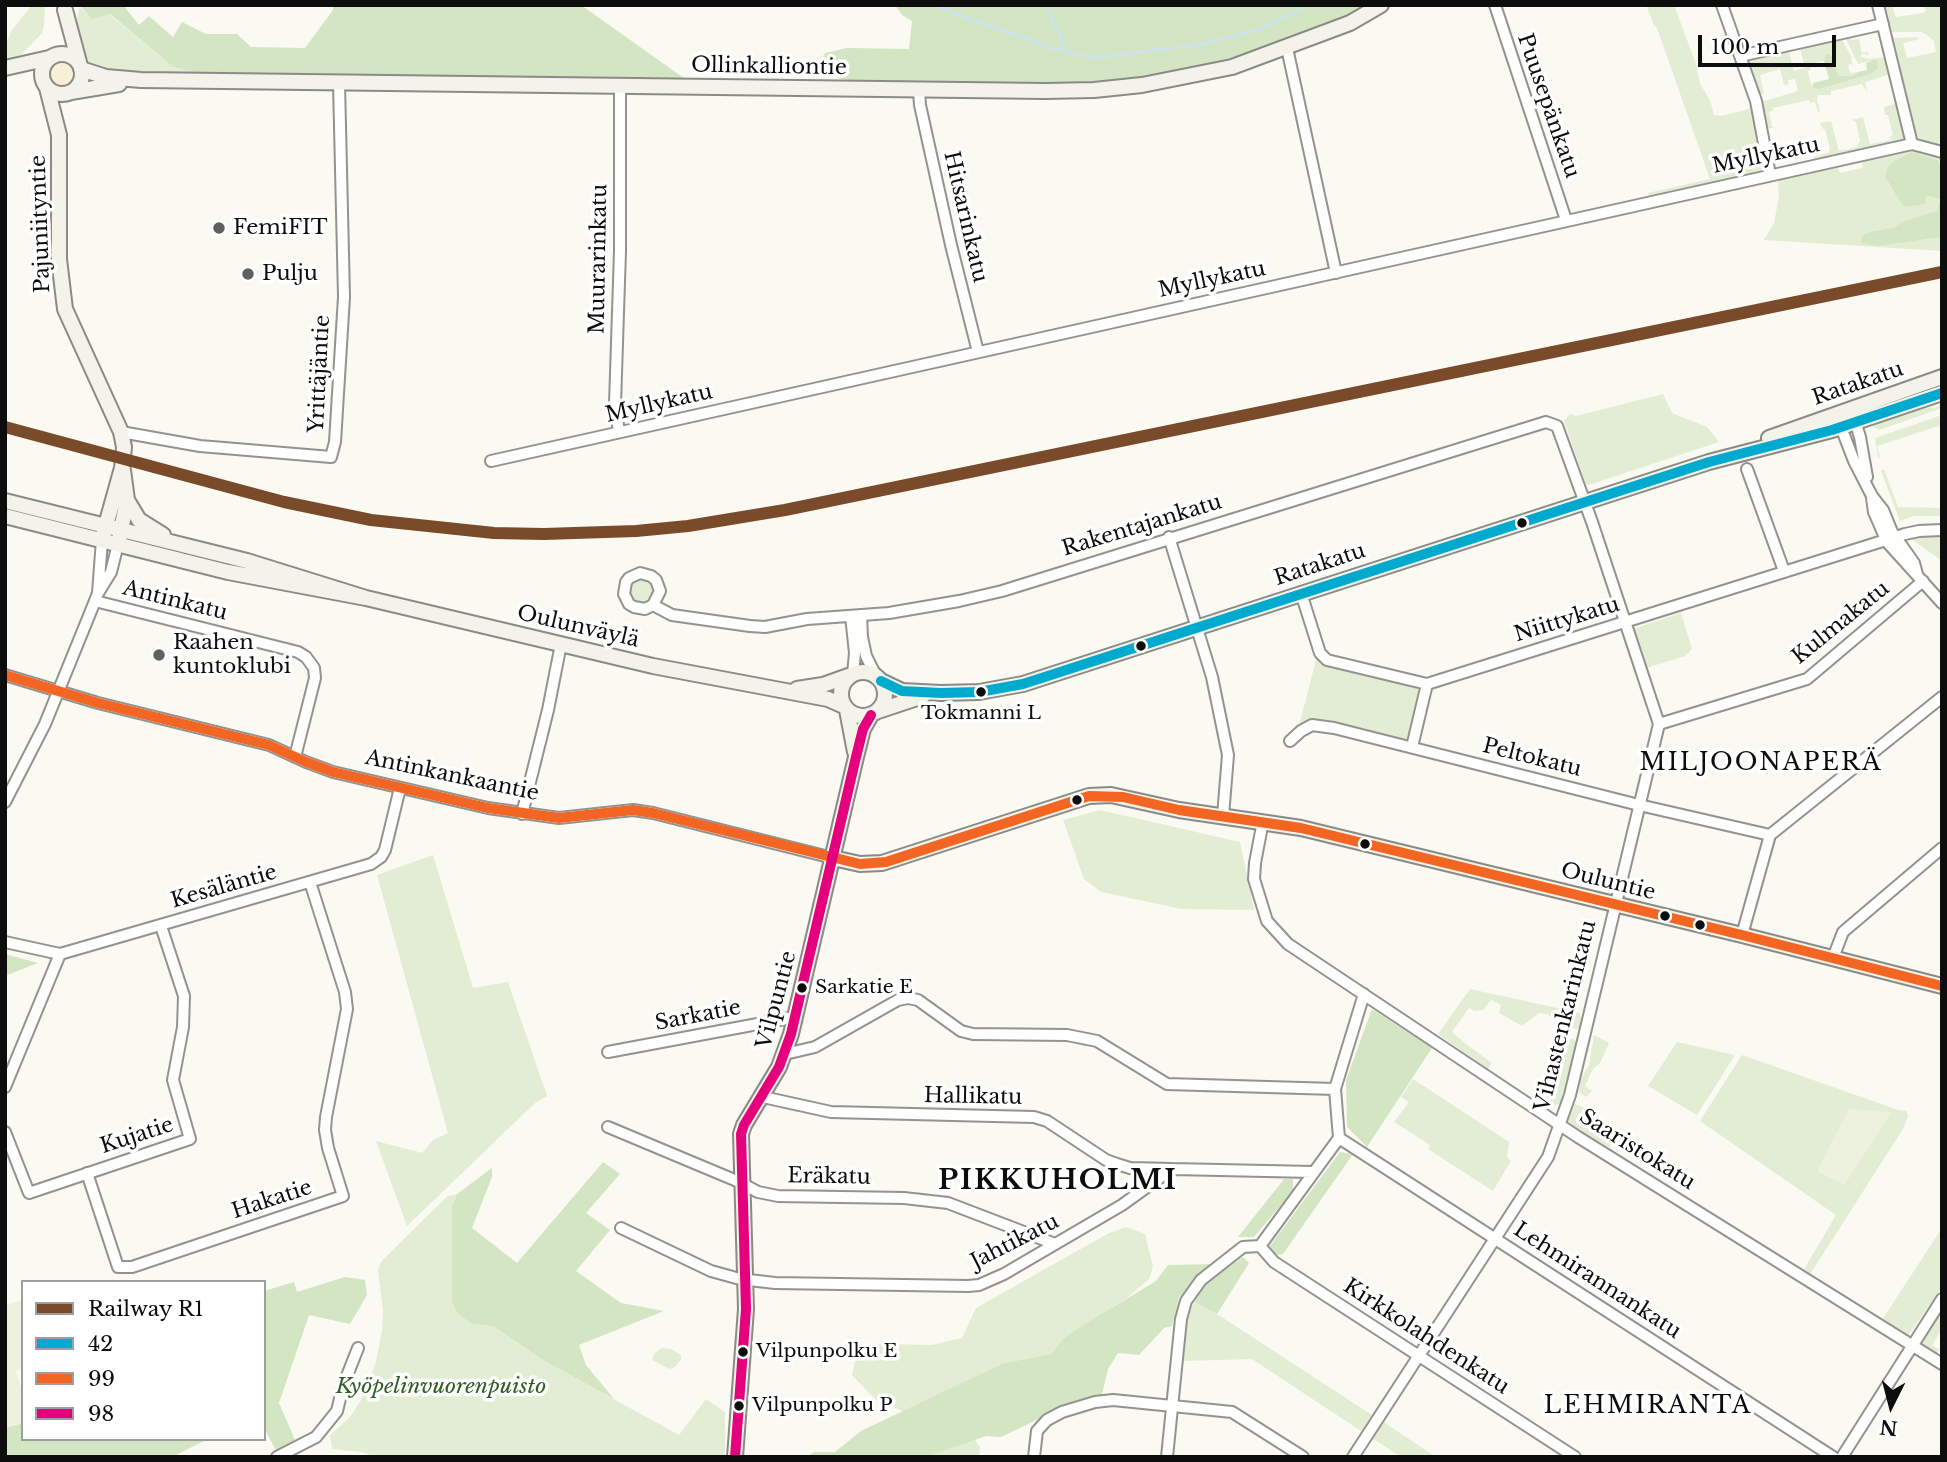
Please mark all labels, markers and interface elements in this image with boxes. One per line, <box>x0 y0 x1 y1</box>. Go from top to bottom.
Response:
scale bar <box>1702 21 1840 65</box>
street label: Puusepänkatu <box>1511 30 1585 182</box>
text: 100 m <box>1711 34 1779 60</box>
street label: Ollinkalliontie <box>691 53 847 81</box>
street label: Myllykatu <box>1710 132 1822 180</box>
street label: Hitsarinkatu <box>938 149 992 285</box>
street label: Pajuniityntie <box>26 155 56 293</box>
street label: Muurarinkatu <box>585 184 613 334</box>
place label: FemiFIT <box>233 215 328 241</box>
marker: FemiFIT <box>211 220 227 236</box>
street label: Myllykatu <box>1156 256 1268 304</box>
place label: Pulju <box>262 261 318 287</box>
marker: Pulju <box>240 266 256 282</box>
street label: Yrittäjäntie <box>304 314 336 434</box>
street label: Ratakatu <box>1809 357 1907 411</box>
street label: Myllykatu <box>603 379 715 429</box>
street label: Rakentajankatu <box>1059 490 1225 562</box>
unlabelled marker <box>1515 516 1529 530</box>
street label: Ratakatu <box>1271 538 1369 592</box>
street label: Antinkatu <box>120 576 230 626</box>
street label: Kulmakatu <box>1787 576 1895 670</box>
street label: Niittykatu <box>1511 592 1623 648</box>
street label: Oulunväylä <box>515 601 641 653</box>
place label: Raahen kuntoklubi <box>173 630 291 680</box>
unlabelled marker <box>1134 639 1148 653</box>
marker: Raahen kuntoklubi <box>151 647 167 663</box>
marker: Tokmanni L <box>974 685 988 699</box>
place label: Tokmanni L <box>921 703 1041 725</box>
street label: Peltokatu <box>1480 734 1584 782</box>
street label: Antinkankaantie <box>363 745 541 807</box>
district label: MILJOONAPERÄ <box>1641 749 1881 777</box>
unlabelled marker <box>1070 793 1084 807</box>
unlabelled marker <box>1358 837 1372 851</box>
street label: Ouluntie <box>1558 858 1658 906</box>
street label: Kesäläntie <box>168 860 280 914</box>
unlabelled marker <box>1658 909 1672 923</box>
street label: Vihastenkarinkatu <box>1530 918 1602 1114</box>
unlabelled marker <box>1693 918 1707 932</box>
street label: Vilpuntie <box>752 948 802 1052</box>
place label: Sarkatie E <box>815 977 913 999</box>
marker: Sarkatie E <box>795 981 809 995</box>
street label: Sarkatie <box>653 995 743 1037</box>
street label: Hallikatu <box>924 1084 1022 1110</box>
street label: Saaristokatu <box>1574 1104 1700 1196</box>
street label: Kujatie <box>97 1112 177 1160</box>
street label: Eräkatu <box>787 1164 871 1190</box>
district label: PIKKUHOLMI <box>939 1164 1177 1198</box>
street label: Hakatie <box>229 1175 315 1225</box>
street label: Jahtikatu <box>967 1209 1063 1275</box>
street label: Lehmirannankatu <box>1508 1217 1686 1345</box>
street label: Kirkkolahdenkatu <box>1338 1274 1514 1400</box>
legend <box>21 1280 266 1441</box>
text: Railway R1 <box>88 1296 204 1322</box>
text: 42 <box>88 1331 113 1357</box>
place label: Vilpunpolku E <box>756 1341 897 1363</box>
marker: Vilpunpolku E <box>736 1345 750 1359</box>
text: 99 <box>88 1366 115 1392</box>
north arrow <box>1856 1371 1926 1441</box>
park label: Kyöpelinvuorenpuisto <box>336 1374 546 1400</box>
district label: LEHMIRANTA <box>1545 1392 1751 1420</box>
place label: Vilpunpolku P <box>752 1395 893 1417</box>
marker: Vilpunpolku P <box>732 1399 746 1413</box>
text: 98 <box>88 1401 114 1427</box>
text: N <box>1879 1415 1899 1440</box>

